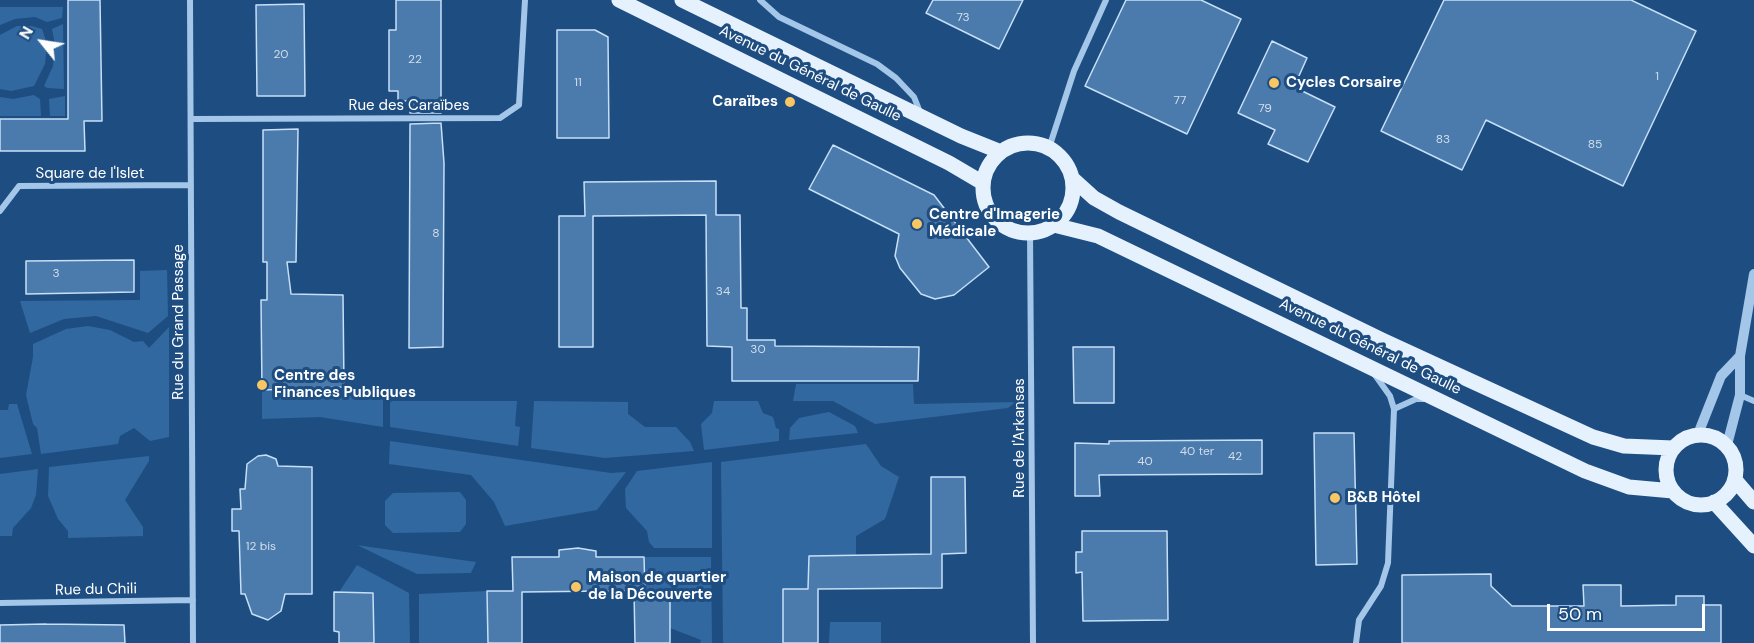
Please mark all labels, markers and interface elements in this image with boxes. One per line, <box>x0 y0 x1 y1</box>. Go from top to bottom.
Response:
house number: 73 <box>956 11 970 25</box>
north arrow <box>12 12 72 72</box>
text: N <box>14 22 38 43</box>
street label: Avenue du Général de Gaulle <box>716 22 904 126</box>
house number: 20 <box>274 48 288 62</box>
house number: 22 <box>408 53 422 67</box>
house number: 1 <box>1655 70 1659 84</box>
place label: Cycles Corsaire <box>1286 74 1401 92</box>
house number: 11 <box>574 76 582 90</box>
marker: Cycles Corsaire <box>1267 76 1281 90</box>
place label: Caraïbes <box>712 93 778 111</box>
house number: 77 <box>1174 94 1186 108</box>
marker: Caraïbes <box>783 95 797 109</box>
street label: Rue des Caraïbes <box>349 97 469 115</box>
house number: 79 <box>1258 102 1272 116</box>
house number: 83 <box>1436 133 1450 147</box>
house number: 85 <box>1588 138 1602 152</box>
street label: Square de l'Islet <box>36 165 144 183</box>
place label: Centre d'Imagerie Médicale <box>929 206 1060 241</box>
marker: Centre d'Imagerie Médicale <box>910 217 924 231</box>
house number: 8 <box>432 227 440 241</box>
street label: Rue du Grand Passage <box>170 244 188 400</box>
house number: 3 <box>52 267 60 281</box>
house number: 34 <box>716 285 730 299</box>
street label: Avenue du Général de Gaulle <box>1276 295 1464 399</box>
house number: 30 <box>750 343 766 357</box>
place label: Centre des Finances Publiques <box>274 367 416 402</box>
marker: Centre des Finances Publiques <box>255 378 269 392</box>
street label: Rue de l'Arkansas <box>1011 378 1029 498</box>
house number: 40 ter <box>1180 445 1214 459</box>
house number: 42 <box>1228 450 1242 464</box>
house number: 40 <box>1137 455 1153 469</box>
place label: B&B Hôtel <box>1347 489 1420 507</box>
marker: B&B Hôtel <box>1328 491 1342 505</box>
house number: 12 bis <box>246 540 276 554</box>
place label: Maison de quartier de la Découverte <box>588 569 726 604</box>
street label: Rue du Chili <box>55 580 137 600</box>
marker: Maison de quartier de la Découverte <box>569 580 583 594</box>
scale bar <box>1550 592 1708 630</box>
text: 50 m <box>1558 602 1602 626</box>

